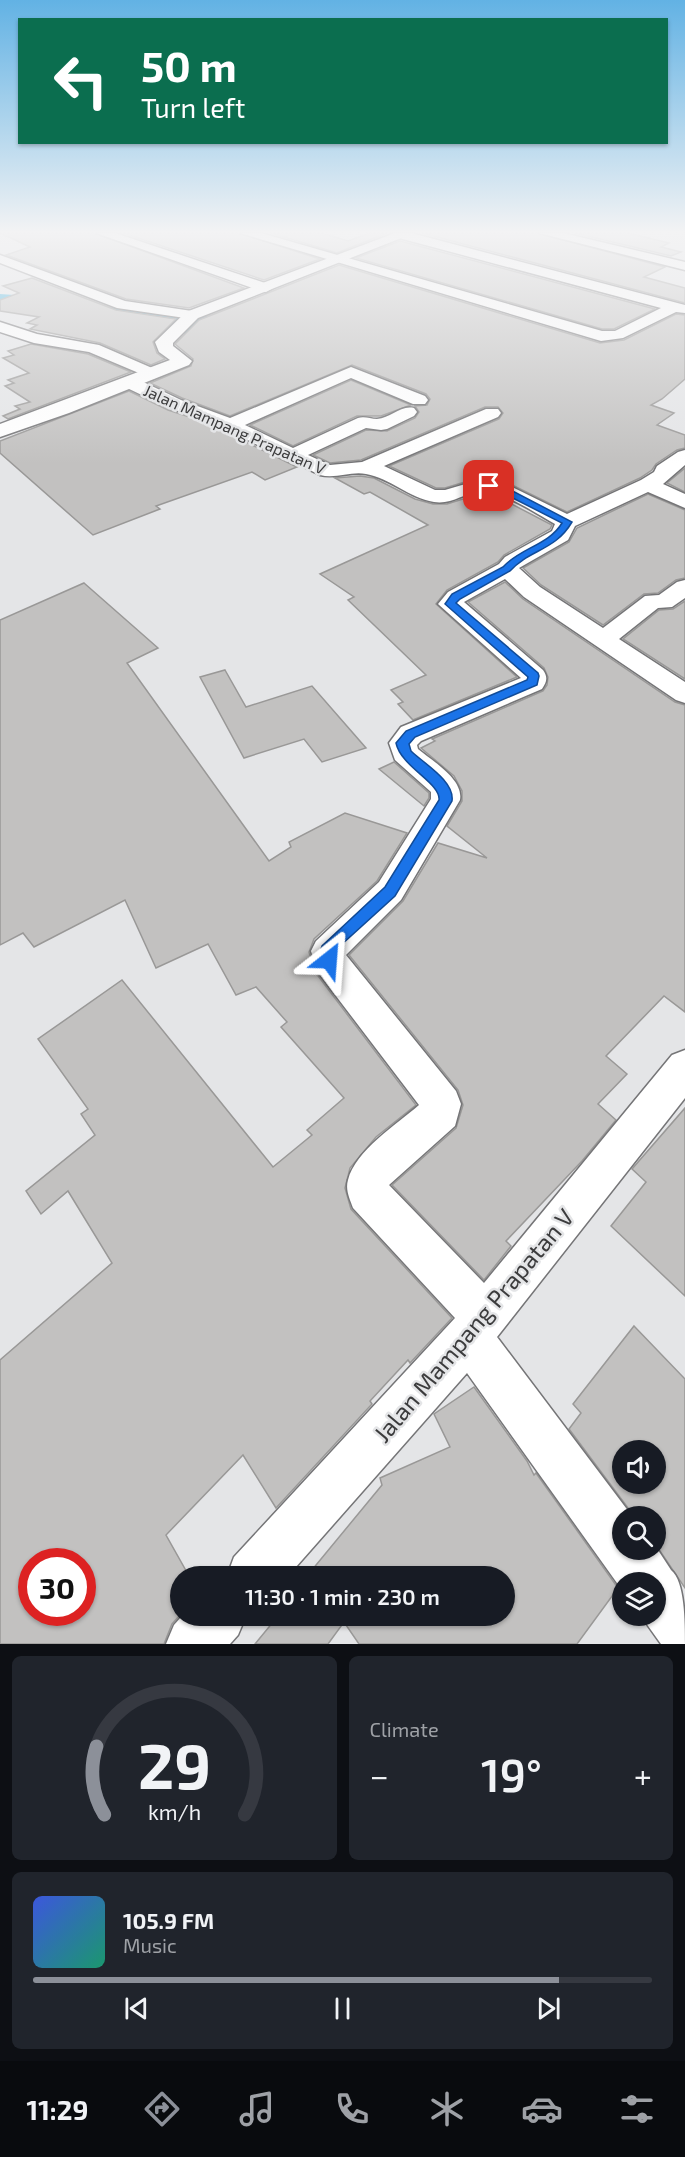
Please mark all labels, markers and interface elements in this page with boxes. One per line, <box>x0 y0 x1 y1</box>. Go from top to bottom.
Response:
text: 50 m <box>141 40 237 90</box>
icon: left <box>42 42 120 120</box>
text: Turn left <box>141 91 245 123</box>
street label: Jalan Mampang Prapatan V <box>141 380 329 478</box>
pin <box>463 460 514 511</box>
icon: arrive <box>472 469 505 502</box>
position arrow <box>297 928 361 992</box>
street label: Jalan Mampang Prapatan V <box>367 1202 579 1448</box>
map controls <box>612 1440 666 1626</box>
button: sound <box>612 1440 666 1494</box>
button: search <box>612 1506 666 1560</box>
speed limit sign: 30 <box>18 1548 96 1626</box>
button: layers <box>612 1572 666 1626</box>
text: 11:30 · 1 min · 230 m <box>245 1583 440 1609</box>
text: Climate <box>370 1717 439 1741</box>
text: 29 <box>138 1727 211 1802</box>
text: 19° <box>481 1747 542 1801</box>
text: − <box>370 1755 389 1795</box>
text: + <box>634 1755 652 1795</box>
text: km/h <box>148 1799 201 1824</box>
text: 105.9 FM <box>123 1907 214 1933</box>
text: Music <box>123 1933 177 1957</box>
icon: previous <box>120 1992 153 2025</box>
icon: pause <box>326 1992 359 2025</box>
icon: next <box>532 1992 565 2025</box>
icon: directions <box>141 2088 183 2130</box>
icon: music <box>236 2088 278 2130</box>
icon: phone <box>331 2088 373 2130</box>
icon: climate <box>426 2088 468 2130</box>
icon: car <box>521 2088 563 2130</box>
icon: filters <box>616 2088 658 2130</box>
text: 11:29 <box>27 2093 88 2125</box>

